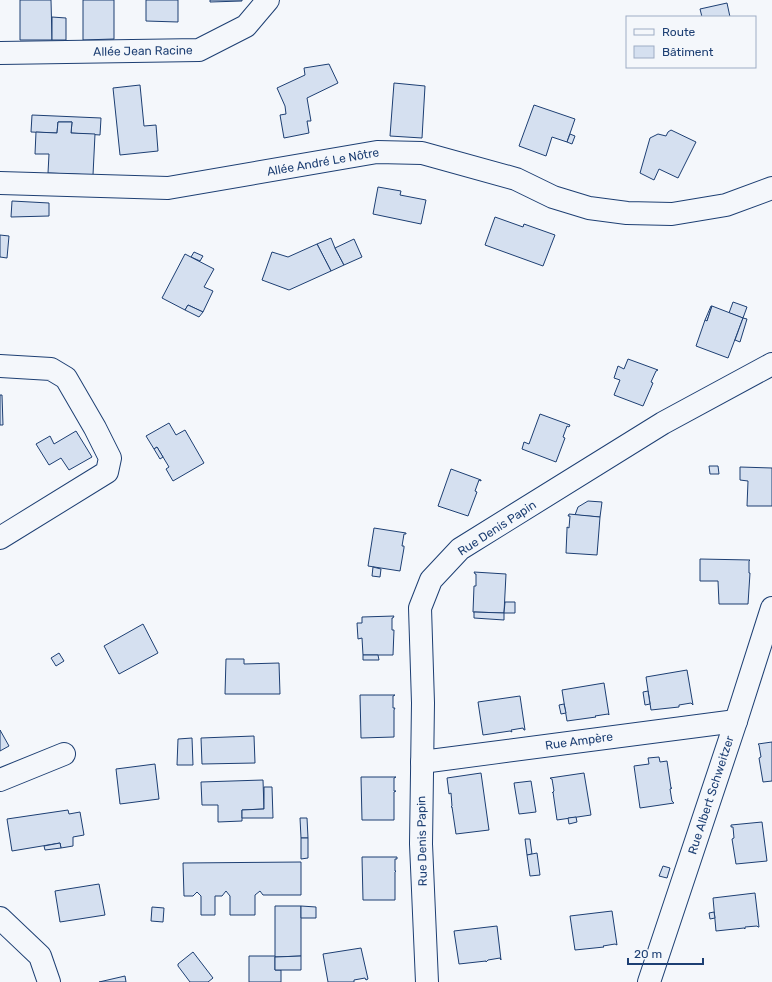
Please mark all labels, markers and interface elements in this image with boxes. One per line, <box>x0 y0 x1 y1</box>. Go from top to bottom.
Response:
legend <box>626 16 756 68</box>
text: Route <box>662 25 696 39</box>
street label: Allée Jean Racine <box>93 43 193 59</box>
text: Bâtiment <box>662 45 714 59</box>
street label: Allée André Le Nôtre <box>266 145 381 179</box>
street label: Rue Denis Papin <box>455 497 539 559</box>
street label: Rue Ampère <box>544 729 614 753</box>
street label: Rue Albert Schweitzer <box>685 734 737 856</box>
street label: Rue Denis Papin <box>414 796 430 886</box>
scale bar <box>628 940 703 966</box>
text: 20 m <box>634 947 662 961</box>

